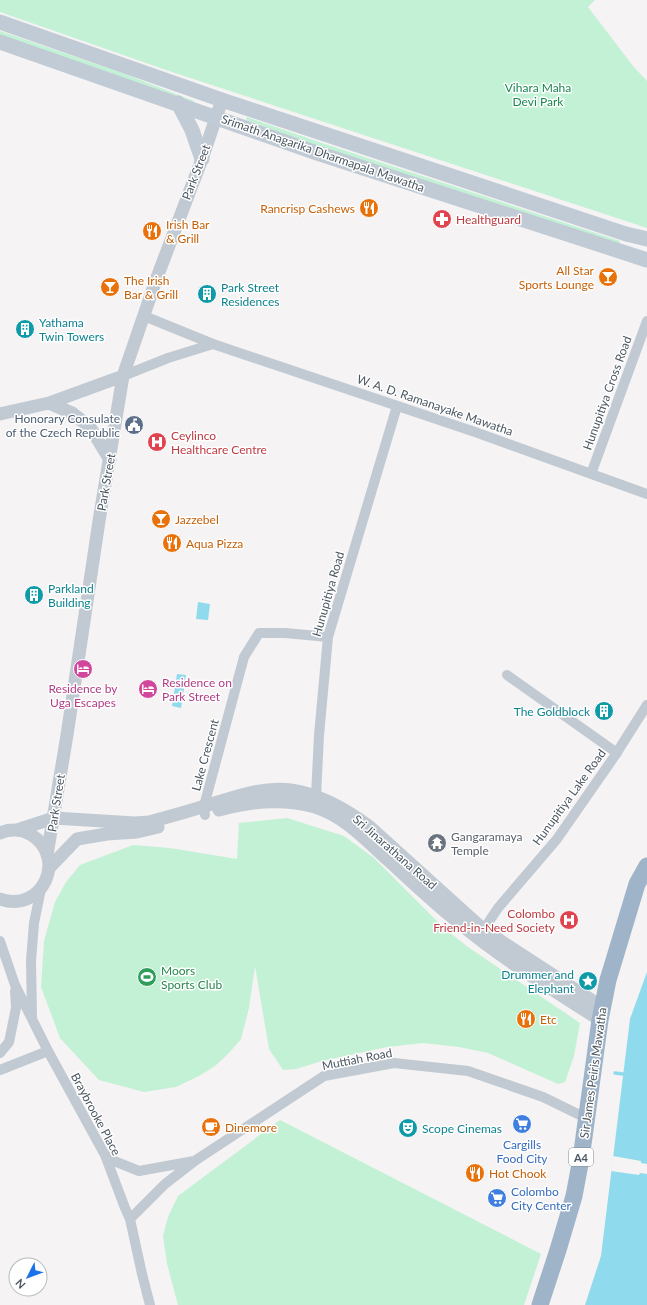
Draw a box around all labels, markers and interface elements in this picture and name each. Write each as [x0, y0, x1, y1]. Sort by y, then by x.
park label: Vihara Maha Devi Park [505, 80, 571, 109]
street label: Srimath Anagarika Dharmapala Mawatha [219, 111, 427, 195]
street label: Park Street [179, 142, 214, 202]
restaurant icon: Rancrisp Cashews [358, 197, 380, 219]
place label: Rancrisp Cashews [260, 201, 355, 216]
pharmacy icon: Healthguard [431, 208, 453, 230]
place label: Healthguard [456, 212, 521, 227]
place label: Irish Bar & Grill [166, 217, 210, 246]
restaurant icon: Irish Bar & Grill [141, 220, 163, 242]
place label: All Star Sports Lounge [519, 263, 595, 292]
bar icon: All Star Sports Lounge [597, 266, 619, 288]
place label: The Irish Bar & Grill [124, 273, 178, 302]
bar icon: The Irish Bar & Grill [99, 276, 121, 298]
place label: Park Street Residences [221, 280, 280, 309]
building icon: Park Street Residences [196, 283, 218, 305]
place label: Yathama Twin Towers [39, 315, 104, 344]
building icon: Yathama Twin Towers [14, 318, 36, 340]
street label: Hunupitiya Cross Road [579, 334, 635, 452]
street label: W. A. D. Ramanayake Mawatha [355, 371, 515, 439]
place label: Honorary Consulate of the Czech Republic [6, 411, 120, 440]
public building icon: Honorary Consulate of the Czech Republic [123, 414, 145, 436]
place label: Ceylinco Healthcare Centre [171, 428, 267, 457]
hospital icon: Ceylinco Healthcare Centre [146, 431, 168, 453]
street label: Park Street [94, 451, 119, 512]
bar icon: Jazzebel [150, 508, 172, 530]
place label: Jazzebel [175, 512, 219, 527]
restaurant icon: Aqua Pizza [161, 532, 183, 554]
place label: Aqua Pizza [186, 536, 243, 551]
street label: Hunupitiya Road [309, 550, 347, 638]
place label: Parkland Building [48, 581, 94, 610]
building icon: Parkland Building [23, 584, 45, 606]
hotel icon: Residence by Uga Escapes [72, 658, 94, 680]
place label: Residence on Park Street [162, 675, 232, 704]
hotel icon: Residence on Park Street [137, 678, 159, 700]
place label: Residence by Uga Escapes [48, 681, 118, 710]
building icon: The Goldblock [593, 700, 615, 722]
place label: The Goldblock [514, 704, 591, 719]
street label: Lake Crescent [188, 717, 222, 793]
street label: Hunupitiya Lake Road [529, 746, 609, 848]
street label: Park Street [44, 772, 68, 833]
street label: Sri Jinarathana Road [350, 811, 440, 893]
place label: Gangaramaya Temple [451, 829, 523, 858]
temple icon: Gangaramaya Temple [426, 832, 448, 854]
place label: Colombo Friend-in-Need Society [433, 906, 556, 935]
hospital icon: Colombo Friend-in-Need Society [558, 909, 580, 931]
place label: Moors Sports Club [161, 963, 222, 992]
sports icon: Moors Sports Club [136, 966, 158, 988]
place label: Drummer and Elephant [501, 967, 575, 996]
place icon: Drummer and Elephant [577, 970, 599, 992]
street label: Sir James Peiris Mawatha [576, 1006, 610, 1139]
restaurant icon: Etc [515, 1008, 537, 1030]
place label: Etc [540, 1012, 557, 1027]
street label: Muttiah Road [321, 1045, 393, 1073]
street label: Braybrooke Place [68, 1070, 124, 1158]
supermarket icon: Cargills Food City [511, 1113, 533, 1135]
cafe icon: Dinemore [200, 1116, 222, 1138]
theatre icon: Scope Cinemas [397, 1117, 419, 1139]
place label: Dinemore [225, 1120, 277, 1135]
place label: Scope Cinemas [422, 1121, 502, 1136]
place label: Cargills Food City [496, 1137, 548, 1166]
road number: A4 [569, 1148, 593, 1166]
restaurant icon: Hot Chook [464, 1162, 486, 1184]
place label: Hot Chook [489, 1166, 547, 1181]
place label: Colombo City Center [511, 1184, 572, 1213]
supermarket icon: Colombo City Center [486, 1187, 508, 1209]
north arrow [8, 1257, 48, 1297]
text: N [13, 1277, 28, 1292]

